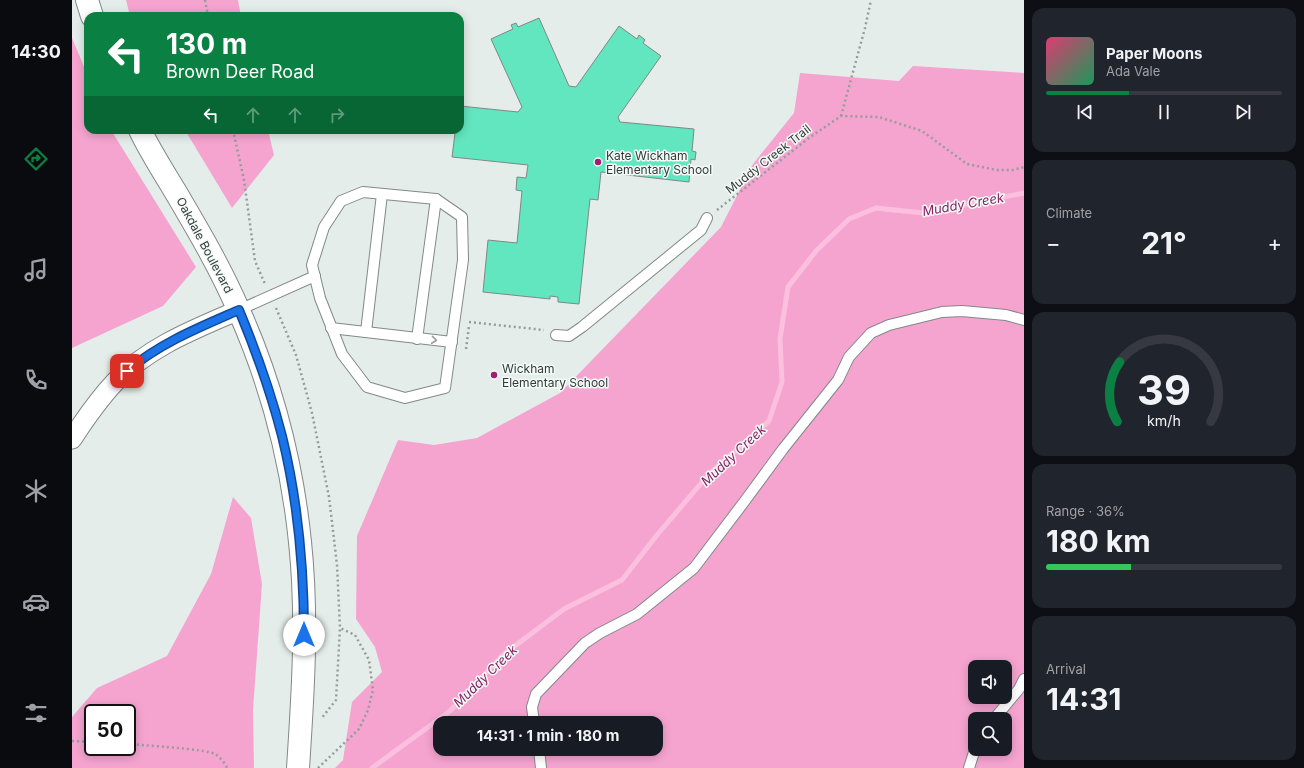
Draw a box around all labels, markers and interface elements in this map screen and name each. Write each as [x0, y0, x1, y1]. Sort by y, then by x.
text: 130 m [166, 27, 247, 61]
icon: left [100, 28, 152, 80]
text: 14:30 [11, 41, 61, 62]
text: Paper Moons [1106, 44, 1202, 63]
text: Brown Deer Road [166, 61, 314, 82]
text: Ada Vale [1106, 63, 1160, 79]
icon: previous [1074, 101, 1096, 123]
icon: pause [1153, 101, 1175, 123]
icon: next [1232, 101, 1254, 123]
icon: left [200, 104, 222, 126]
icon: ahead [242, 104, 264, 126]
icon: ahead [284, 104, 306, 126]
icon: right [326, 104, 348, 126]
street label: Muddy Creek Trail [722, 121, 814, 197]
icon: directions [22, 145, 50, 173]
place label: Kate Wickham Elementary School [606, 148, 712, 177]
marker: Kate Wickham Elementary School [593, 157, 603, 167]
water label: Muddy Creek [921, 189, 1006, 219]
street label: Oakdale Boulevard [173, 194, 237, 296]
text: Climate [1046, 205, 1092, 221]
text: 21° [1141, 225, 1187, 261]
text: − [1046, 230, 1061, 256]
text: + [1267, 230, 1282, 256]
icon: music [22, 256, 50, 284]
one-way arrow [431, 336, 437, 345]
pin [110, 354, 144, 388]
icon: arrive [116, 360, 138, 382]
place label: Wickham Elementary School [502, 361, 608, 390]
text: 39 [1137, 365, 1191, 415]
icon: phone [22, 366, 50, 394]
marker: Wickham Elementary School [489, 370, 499, 380]
text: km/h [1147, 412, 1181, 429]
water label: Muddy Creek [697, 420, 769, 489]
icon: climate [22, 477, 50, 505]
text: Range · 36% [1046, 503, 1125, 519]
text: 180 km [1046, 523, 1151, 559]
icon: car [22, 588, 50, 616]
position arrow [283, 614, 325, 656]
water label: Muddy Creek [450, 641, 521, 710]
map controls [968, 660, 1012, 756]
button: sound [968, 660, 1012, 704]
text: Arrival [1046, 661, 1086, 677]
text: 14:31 [1046, 681, 1122, 717]
icon: filters [22, 699, 50, 727]
speed limit sign: 50 [84, 704, 136, 756]
button: search [968, 712, 1012, 756]
text: 14:31 · 1 min · 180 m [477, 726, 619, 745]

